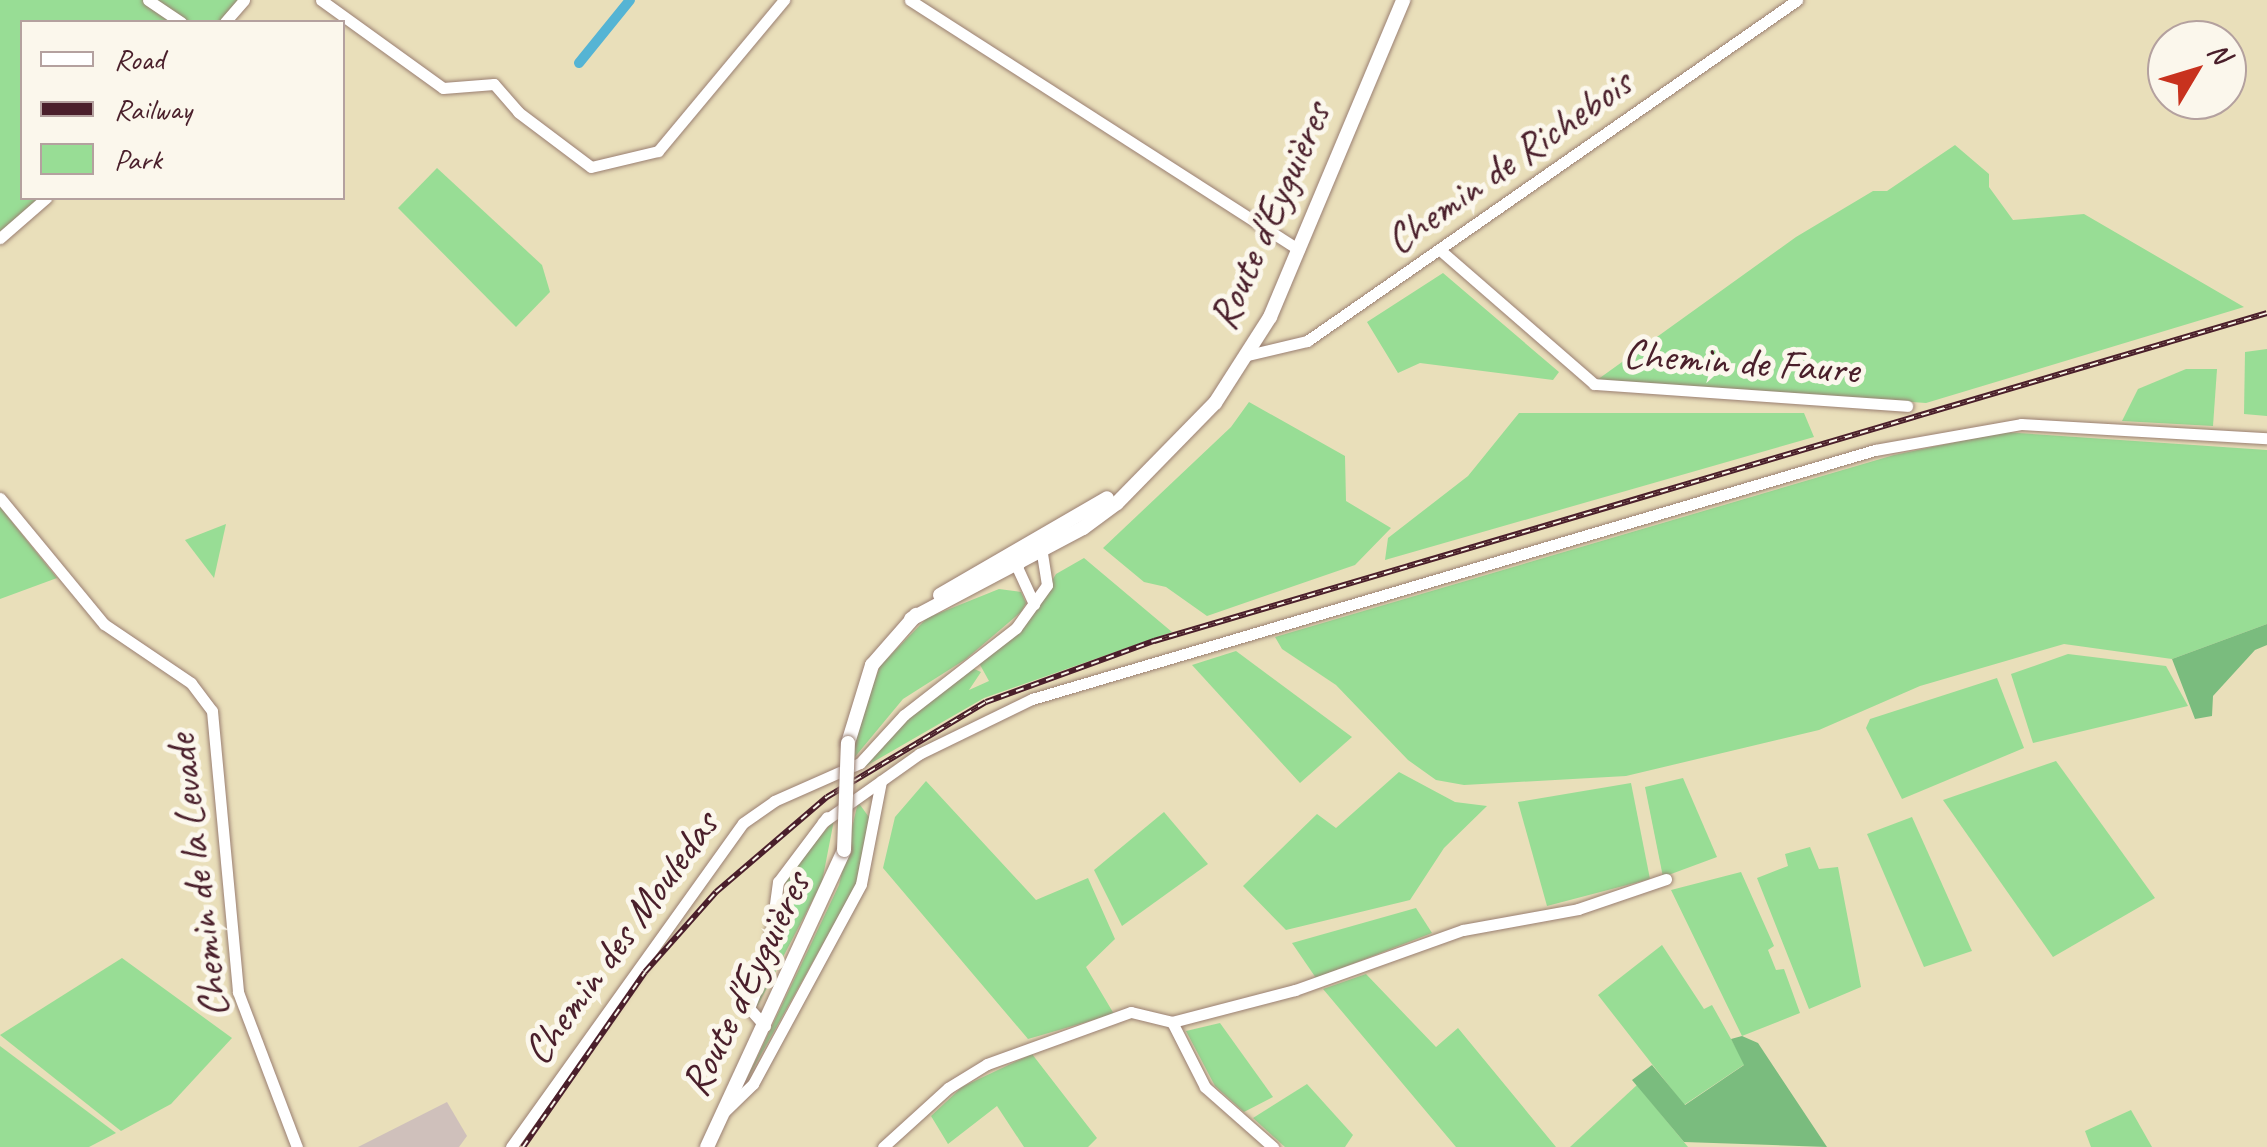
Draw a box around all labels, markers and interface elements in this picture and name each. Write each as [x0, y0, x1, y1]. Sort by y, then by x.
legend [20, 20, 345, 200]
north arrow [2147, 20, 2247, 120]
text: N [2200, 35, 2239, 70]
text: Road [114, 40, 164, 78]
street label: Chemin de Richebois [1376, 58, 1642, 266]
text: Railway [114, 90, 192, 128]
street label: Route d'Eyguières [1198, 95, 1342, 337]
text: Park [114, 140, 162, 178]
street label: Chemin de Faure [1621, 329, 1861, 395]
street label: Chemin de la Levade [156, 732, 240, 1020]
street label: Chemin des Mouledas [512, 802, 730, 1074]
street label: Route d'Eyguières [670, 864, 822, 1104]

